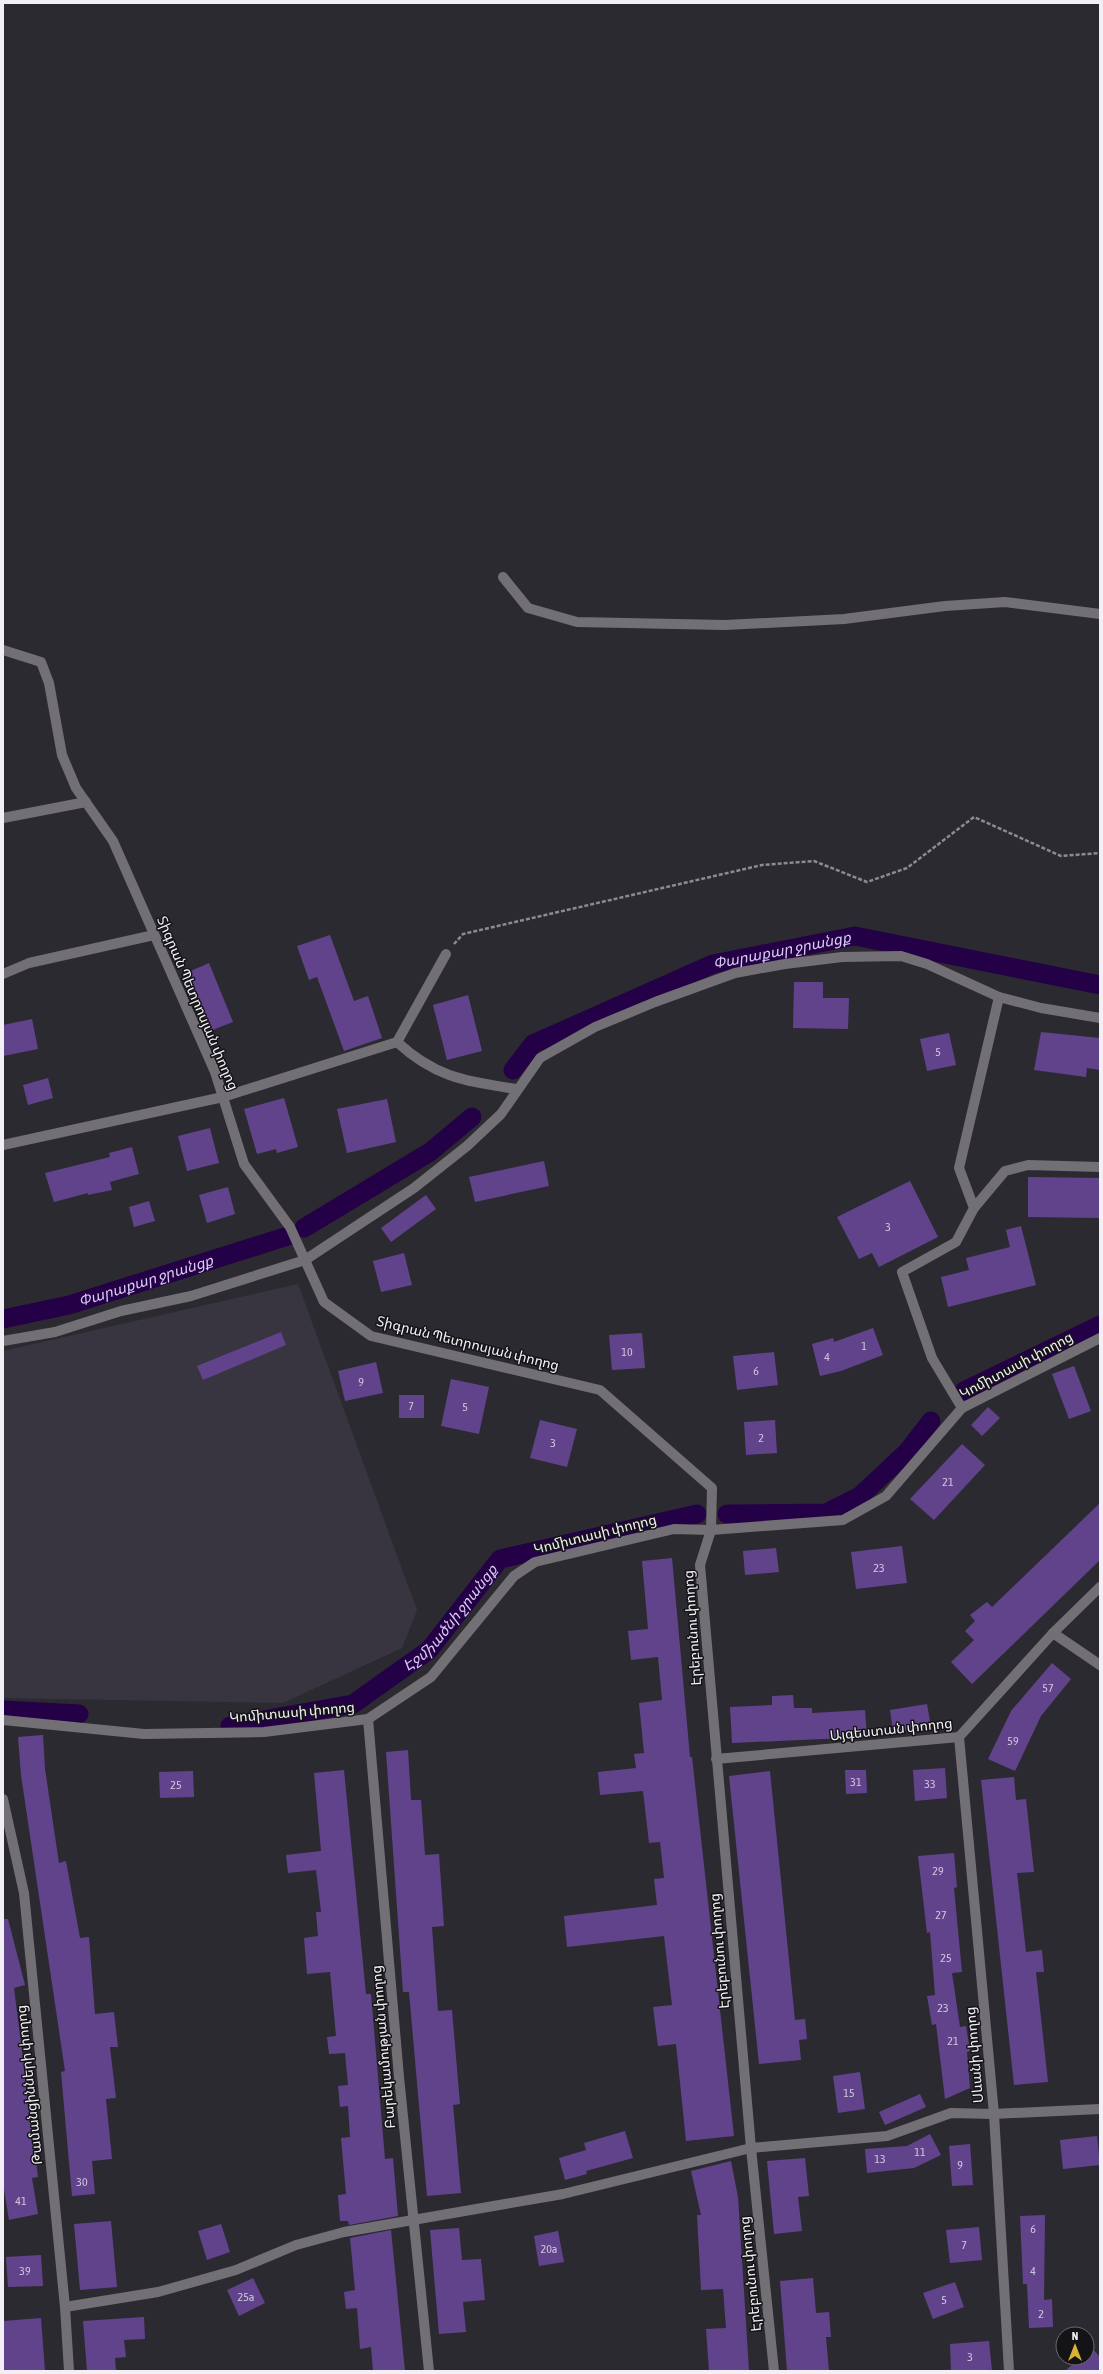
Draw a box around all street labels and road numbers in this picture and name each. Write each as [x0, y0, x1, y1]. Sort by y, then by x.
street label: Տիգրան Պետրոսյան փողոց [154, 914, 242, 1092]
street label: Տիգրան Պետրոսյան փողոց [375, 1313, 561, 1373]
street label: Կոմիտասի փողոց [957, 1328, 1075, 1402]
street label: Կոմիտասի փողոց [532, 1511, 658, 1557]
street label: Էրեբունու փողոց [680, 1570, 704, 1686]
street label: Կոմիտասի փողոց [229, 1699, 355, 1725]
street label: Այգեստան փողոց [829, 1715, 953, 1743]
street label: Էրեբունու փողոց [706, 1893, 732, 2009]
street label: Բարեկամության փողոց [368, 1965, 398, 2129]
street label: Թամանցինների փողոց [13, 2004, 45, 2166]
street label: Սևանի փողոց [962, 2006, 986, 2104]
street label: Էրեբունու փողոց [736, 2216, 764, 2332]

